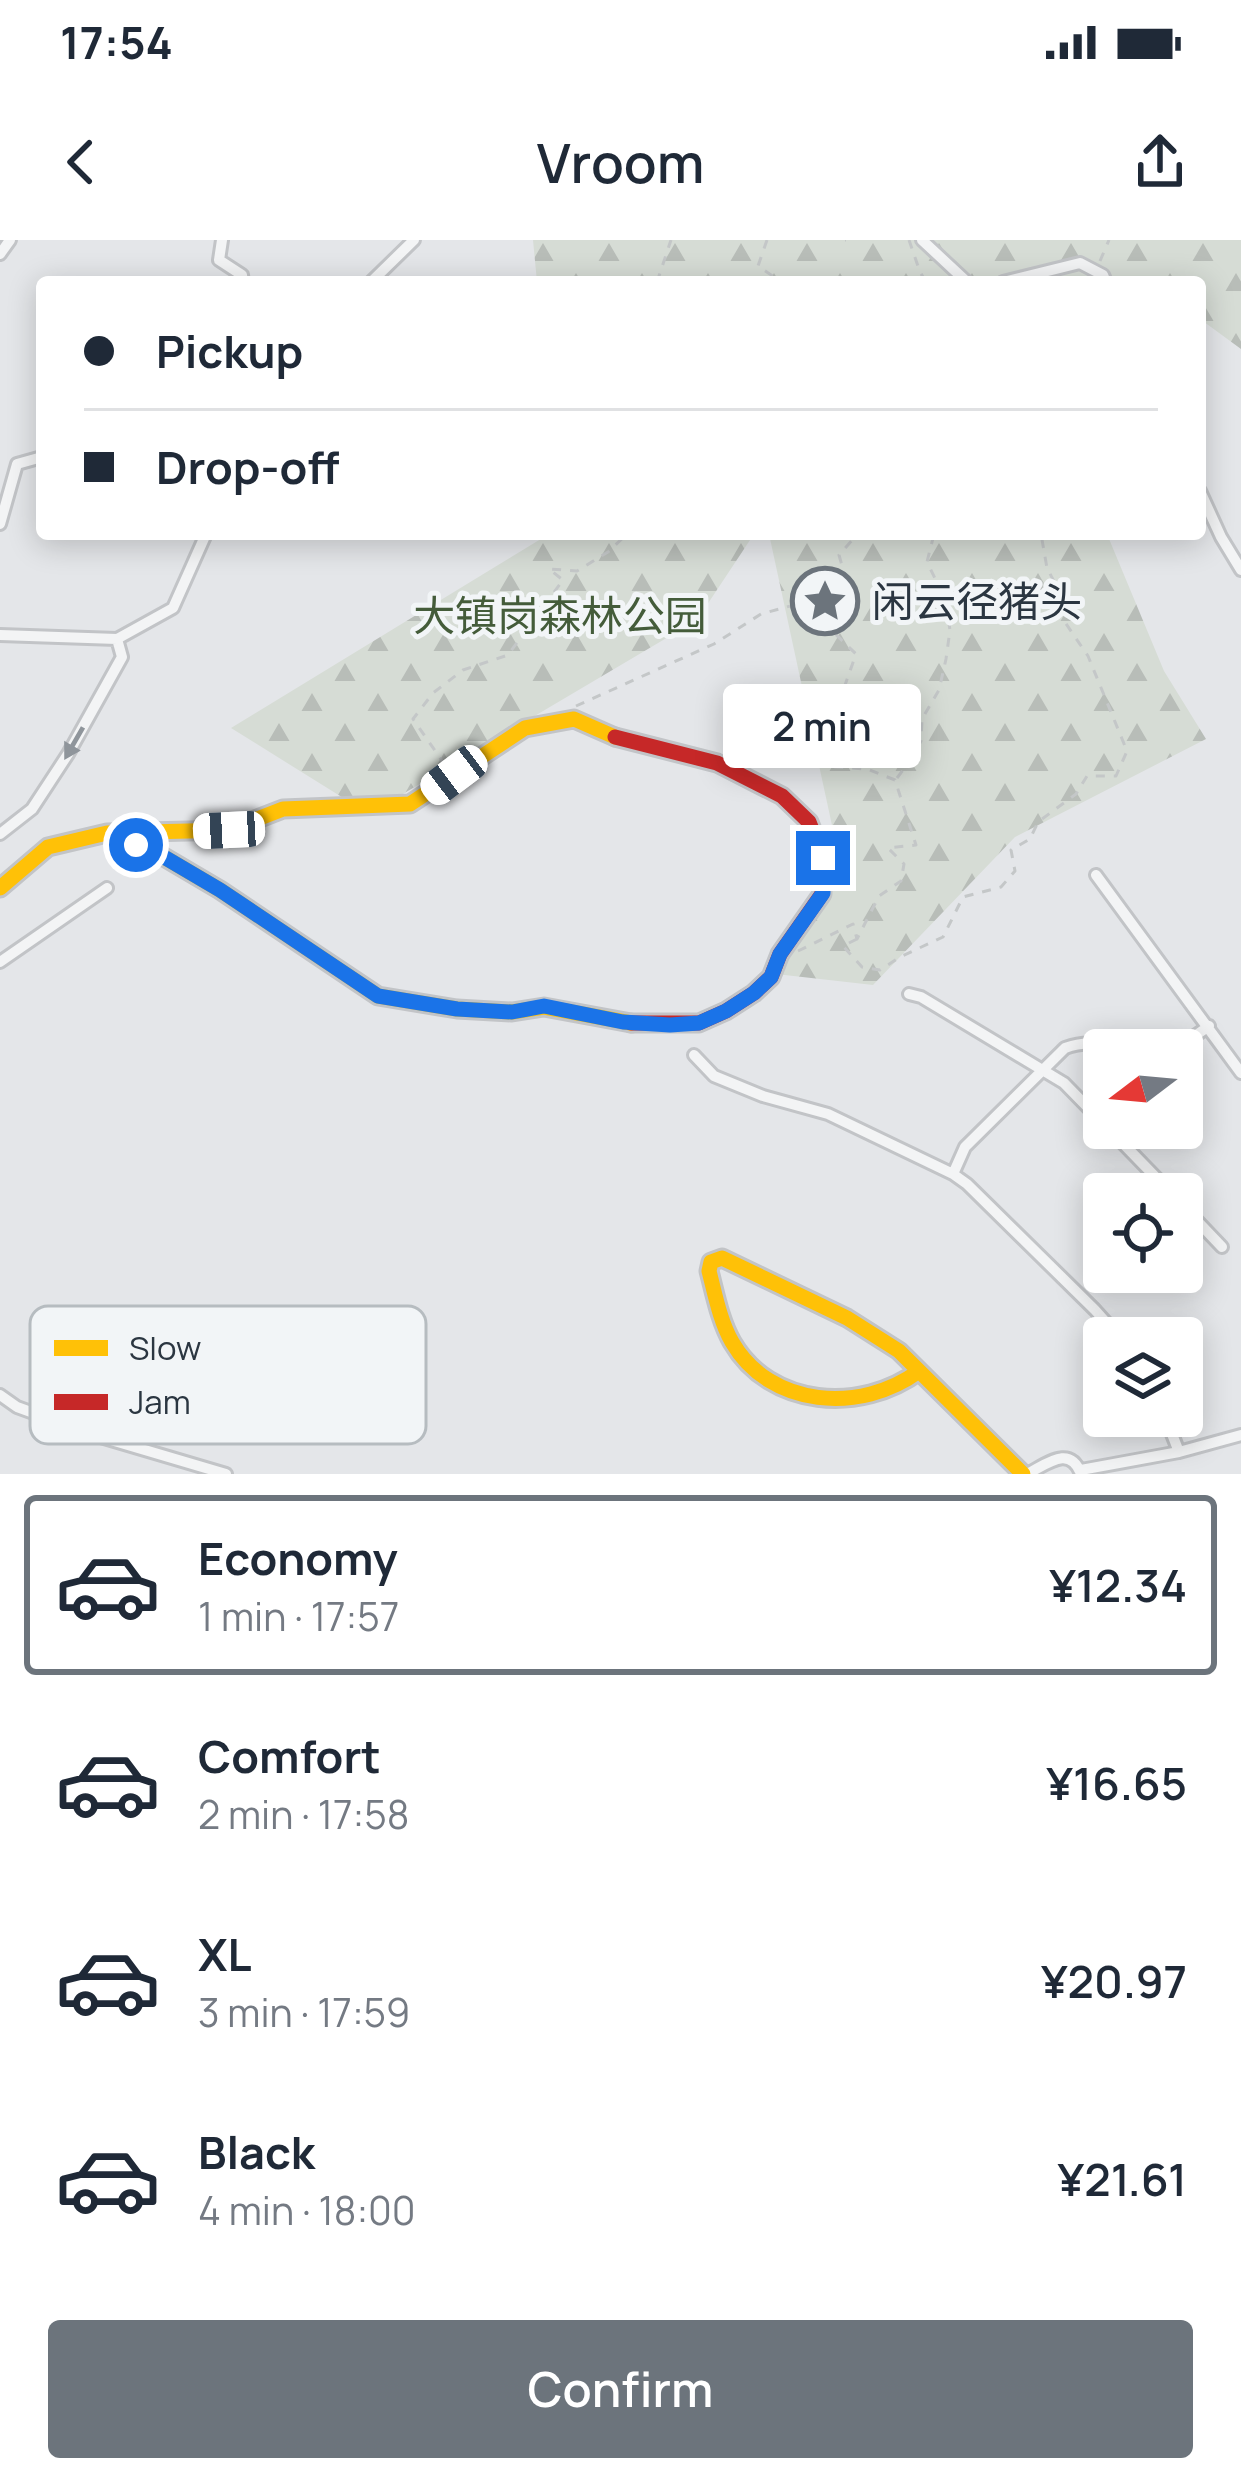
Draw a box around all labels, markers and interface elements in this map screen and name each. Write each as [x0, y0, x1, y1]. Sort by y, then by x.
text: 17:54 [60, 11, 173, 73]
text: Vroom [537, 125, 704, 199]
icon: back [48, 129, 114, 195]
icon: share [1127, 129, 1193, 195]
text: Pickup [156, 320, 303, 382]
text: Drop-off [156, 436, 339, 498]
place icon: 闲云径猪头 [790, 566, 860, 636]
place label: 闲云径猪头 [872, 572, 1082, 630]
park label: 大镇岗森林公园 [413, 586, 707, 644]
callout: 2 min [724, 684, 922, 768]
text: 2 min [772, 699, 872, 753]
one-way arrow [64, 726, 85, 760]
car [414, 739, 494, 811]
car [192, 810, 266, 850]
route start [109, 818, 163, 872]
route end [796, 831, 850, 885]
north arrow [1083, 1029, 1203, 1149]
map controls [1083, 1029, 1203, 1437]
button: locate [1083, 1173, 1203, 1293]
legend [30, 1306, 426, 1444]
button: layers [1083, 1317, 1203, 1437]
text: Slow [129, 1325, 201, 1370]
text: Jam [129, 1379, 191, 1424]
text: Economy [198, 1527, 398, 1589]
icon: car [54, 1531, 162, 1639]
text: ¥12.34 [1049, 1554, 1187, 1616]
text: 1 min · 17:57 [198, 1589, 399, 1643]
text: Comfort [198, 1725, 381, 1787]
icon: car [54, 1729, 162, 1837]
text: ¥16.65 [1046, 1752, 1187, 1814]
text: 2 min · 17:58 [198, 1787, 409, 1841]
text: XL [198, 1923, 252, 1985]
icon: car [54, 1927, 162, 2035]
text: ¥20.97 [1041, 1950, 1187, 2012]
text: 3 min · 17:59 [198, 1985, 410, 2039]
text: Black [198, 2121, 315, 2183]
icon: car [54, 2125, 162, 2233]
text: ¥21.61 [1058, 2148, 1187, 2210]
text: 4 min · 18:00 [198, 2183, 416, 2237]
button: Confirm [48, 2320, 1193, 2458]

